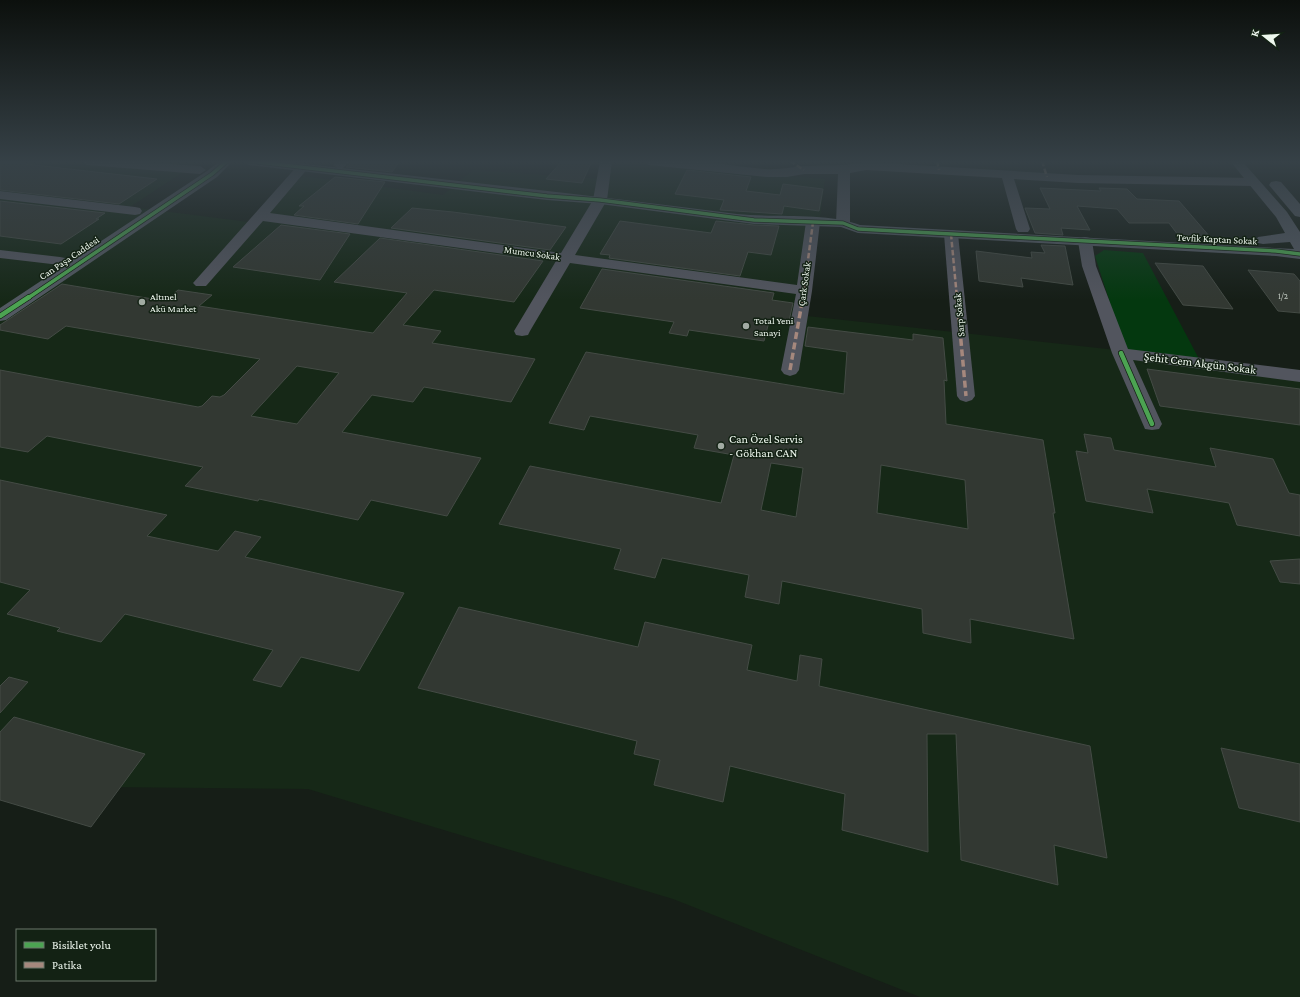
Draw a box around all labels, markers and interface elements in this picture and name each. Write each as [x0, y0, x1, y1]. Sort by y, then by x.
north arrow [1244, 16, 1284, 56]
text: K [1248, 27, 1261, 38]
street label: Tevfik Kaptan Sokak [1177, 231, 1258, 247]
street label: Can Paşa Caddesi [37, 234, 101, 282]
street label: Mumcu Sokak [503, 244, 561, 262]
street label: Çark Sokak [795, 261, 813, 307]
place label: Altınel Akü Market [150, 291, 197, 314]
house number: 1/2 [1278, 291, 1288, 301]
street label: Sarp Sokak [952, 293, 966, 337]
marker: Altınel Akü Market [137, 297, 147, 307]
place label: Total Yeni Sanayi [754, 315, 794, 338]
marker: Total Yeni Sanayi [741, 321, 751, 331]
street label: Şehit Cem Akgün Sokak [1143, 349, 1257, 377]
place label: Can Özel Servis - Gökhan CAN [729, 432, 803, 460]
marker: Can Özel Servis - Gökhan CAN [716, 441, 726, 451]
legend [16, 929, 156, 981]
text: Bisiklet yolu [52, 938, 111, 952]
text: Patika [52, 958, 82, 972]

